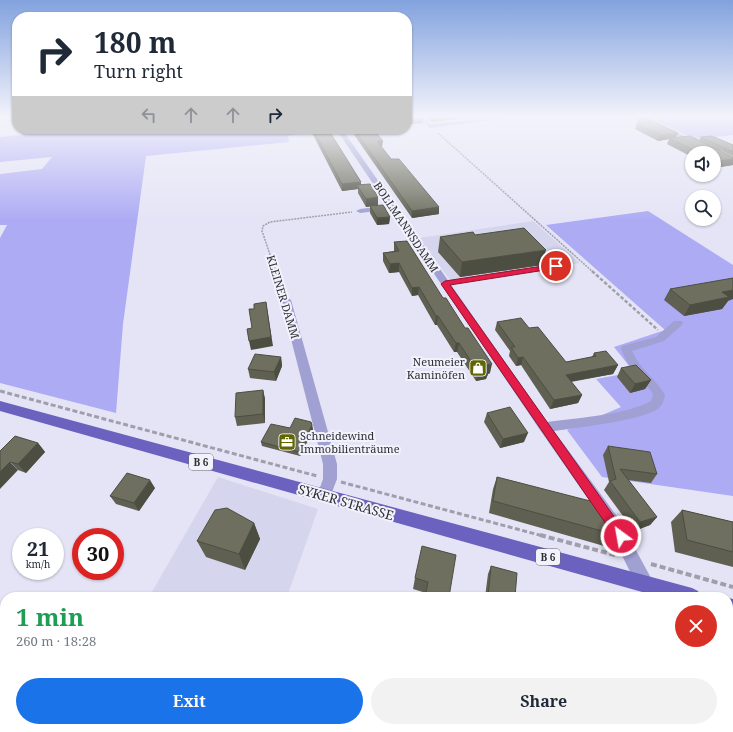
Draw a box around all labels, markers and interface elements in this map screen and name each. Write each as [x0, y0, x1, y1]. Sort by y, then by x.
text: 180 m [94, 23, 176, 61]
icon: right [28, 28, 80, 80]
text: Turn right [94, 59, 183, 83]
icon: left [138, 104, 160, 126]
icon: ahead [180, 104, 202, 126]
icon: ahead [222, 104, 244, 126]
icon: right [264, 104, 286, 126]
map controls [685, 146, 721, 226]
button: sound [685, 146, 721, 182]
street label: BOLLMANNSDAMM [371, 179, 442, 275]
button: search [685, 190, 721, 226]
pin [539, 249, 573, 283]
street label: KLEINER DAMM [264, 253, 303, 341]
icon: arrive [545, 255, 567, 277]
place label: Neumeier Kaminöfen [407, 354, 466, 382]
shop icon: Neumeier Kaminöfen [468, 358, 488, 378]
place label: Schneidewind Immobilienträume [300, 428, 400, 456]
office icon: Schneidewind Immobilienträume [277, 432, 297, 452]
road number: B 6 [189, 454, 213, 470]
street label: SYKER STRASSE [296, 480, 396, 524]
position arrow [600, 515, 642, 557]
speed limit sign: 30 [72, 528, 124, 580]
text: 21 [27, 535, 49, 562]
road number: B 6 [536, 549, 560, 565]
text: km/h [26, 557, 50, 571]
text: 1 min [16, 600, 84, 633]
button: close [675, 605, 717, 647]
text: 260 m · 18:28 [16, 632, 96, 650]
button: Exit [16, 678, 363, 724]
button: Share [371, 678, 717, 724]

